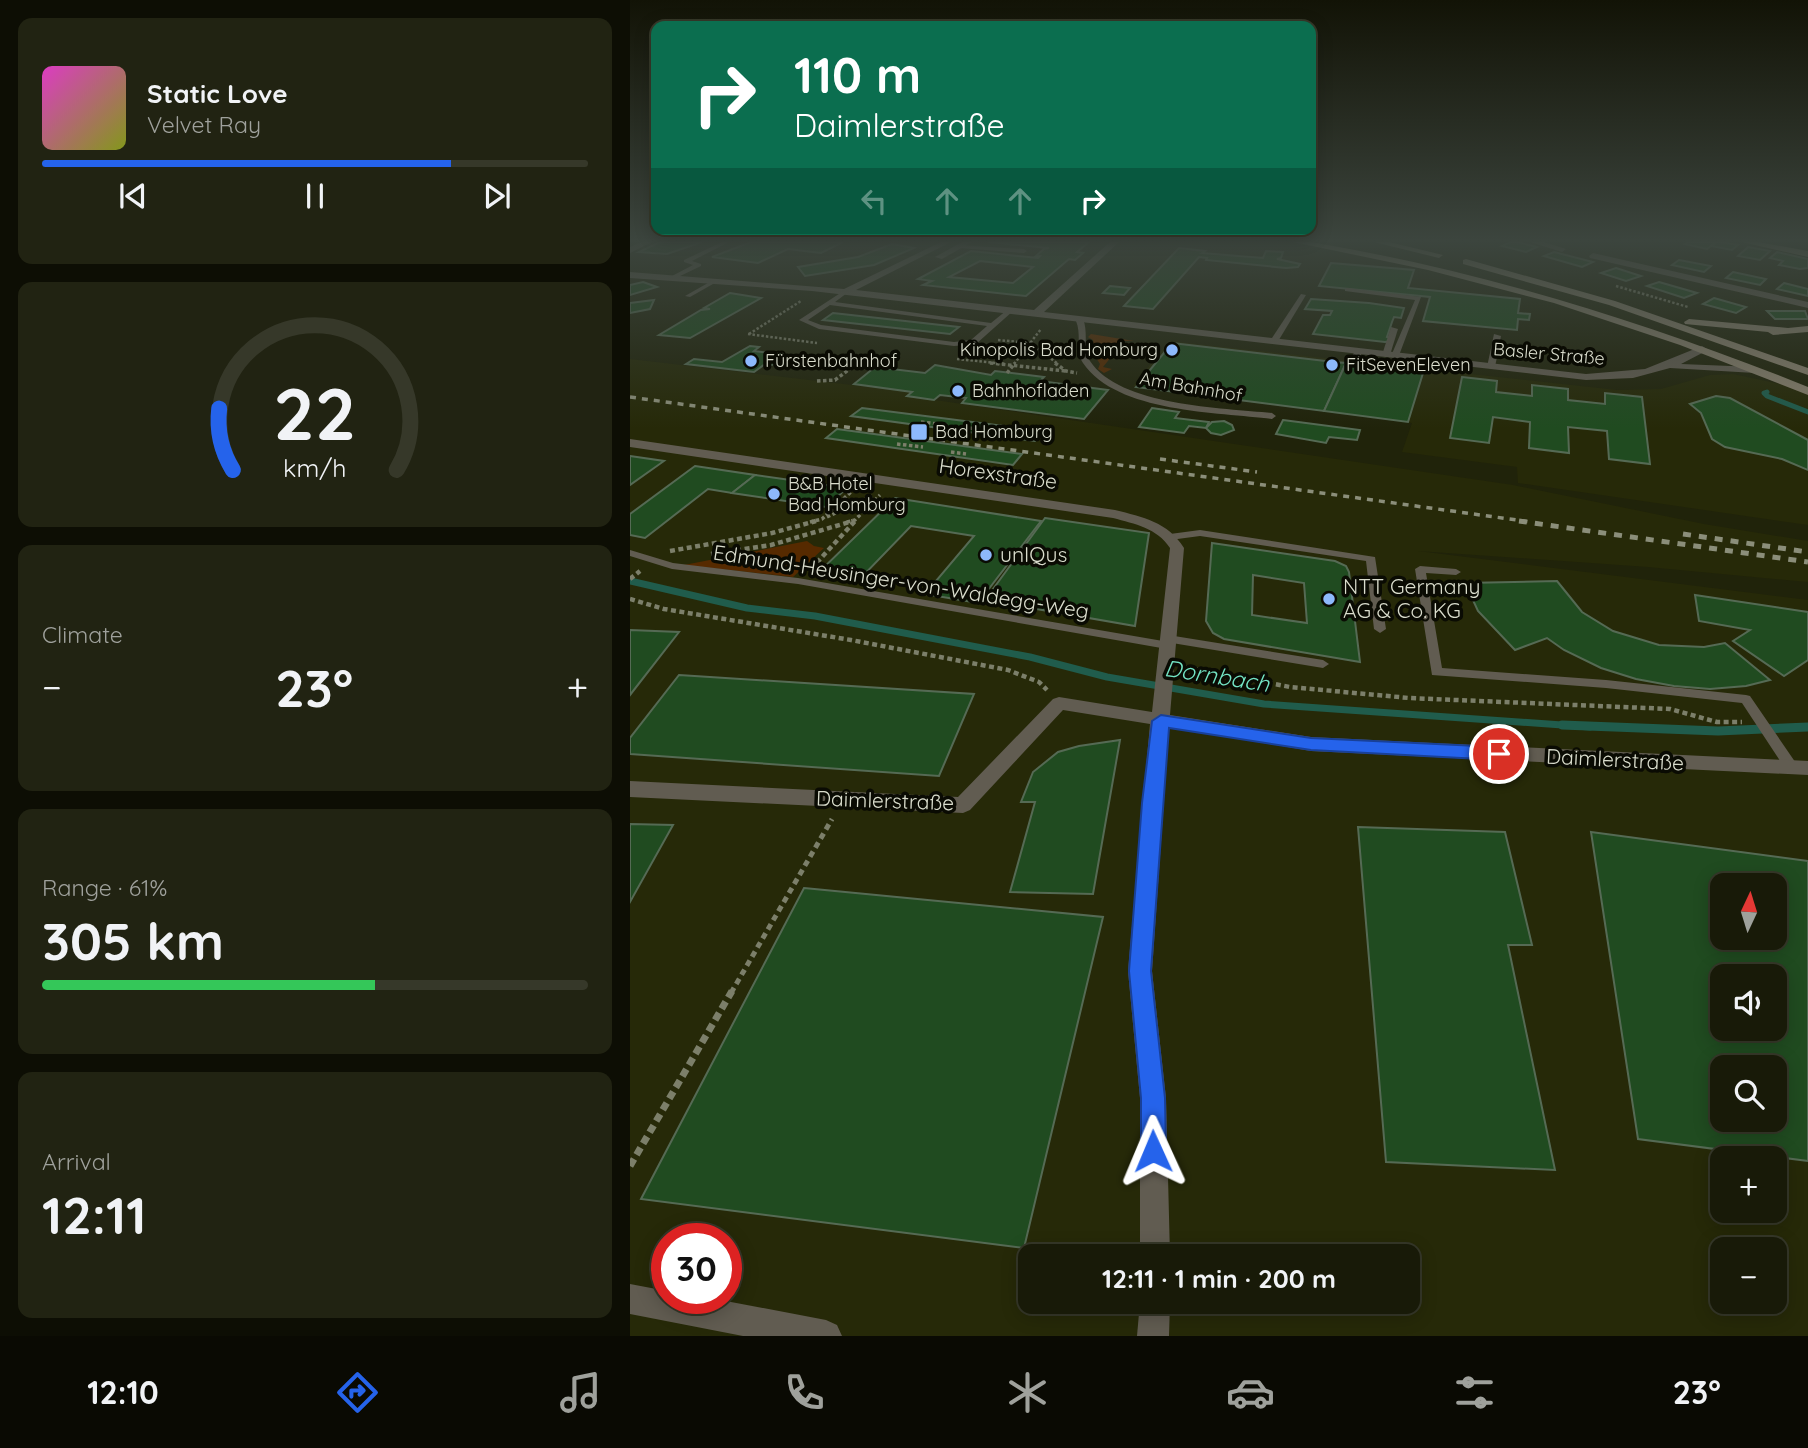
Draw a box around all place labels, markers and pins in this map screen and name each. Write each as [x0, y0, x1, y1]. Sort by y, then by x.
place label: Kinopolis Bad Homburg [960, 338, 1158, 361]
marker: Kinopolis Bad Homburg [1164, 342, 1180, 358]
place label: Fürstenbahnhof [765, 349, 898, 372]
marker: Fürstenbahnhof [743, 353, 759, 369]
place label: FitSevenEleven [1346, 353, 1471, 376]
marker: FitSevenEleven [1324, 357, 1340, 373]
place label: Bahnhofladen [972, 379, 1089, 402]
marker: Bahnhofladen [950, 383, 966, 399]
place label: Bad Homburg [935, 420, 1053, 443]
marker: Bad Homburg [909, 422, 929, 442]
place label: B&B Hotel Bad Homburg [788, 472, 906, 516]
marker: B&B Hotel Bad Homburg [766, 486, 782, 502]
place label: unIQus [1000, 541, 1067, 567]
marker: unIQus [978, 547, 994, 563]
place label: NTT Germany AG & Co. KG [1343, 573, 1480, 623]
marker: NTT Germany AG & Co. KG [1321, 591, 1337, 607]
pin [1469, 724, 1529, 784]

